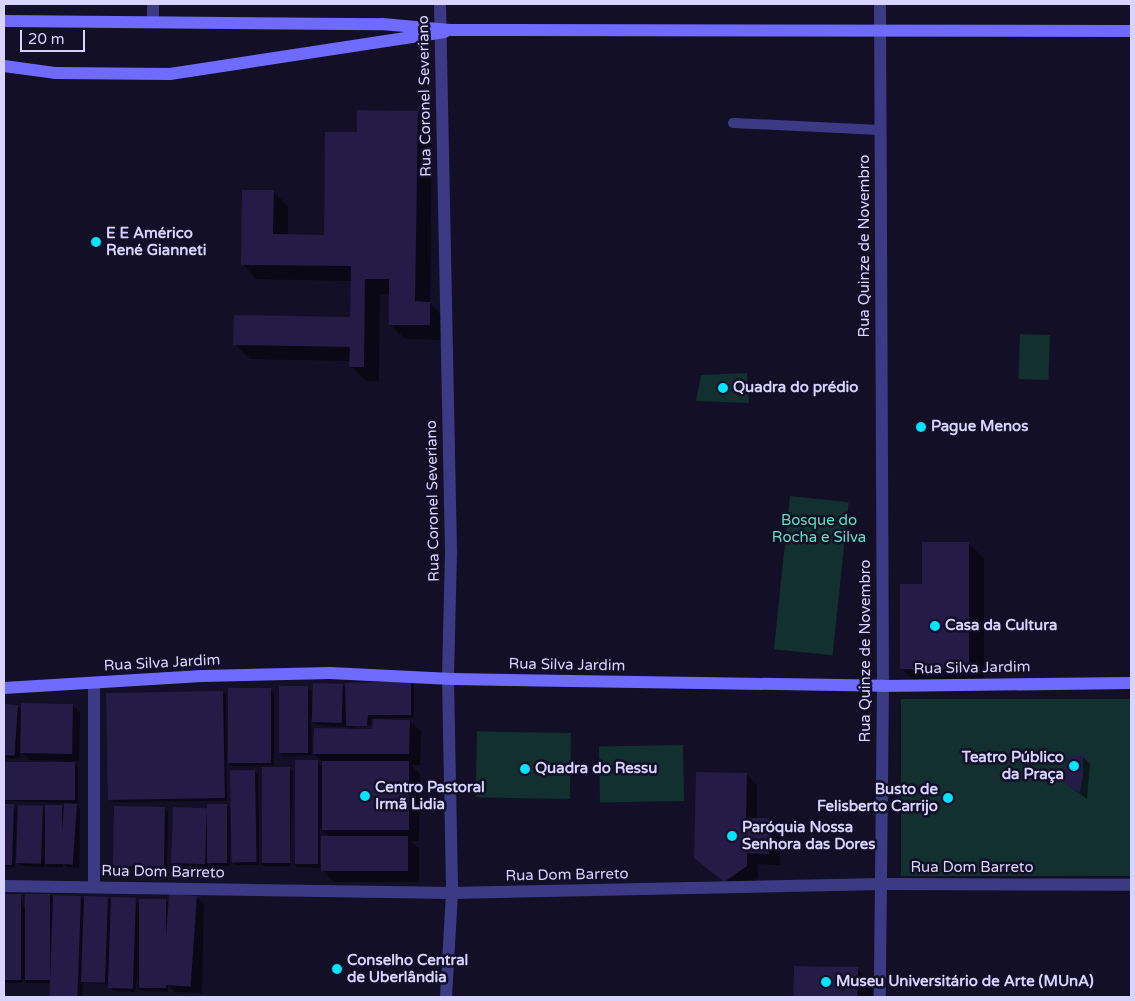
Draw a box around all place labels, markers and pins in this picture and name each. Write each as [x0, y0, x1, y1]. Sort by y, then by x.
place label: E E Américo René Gianneti [106, 224, 206, 259]
marker: E E Américo René Gianneti [90, 236, 102, 248]
place label: Quadra do prédio [733, 379, 858, 397]
marker: Quadra do prédio [717, 382, 729, 394]
place label: Pague Menos [931, 418, 1028, 436]
marker: Pague Menos [915, 421, 927, 433]
place label: Casa da Cultura [945, 617, 1057, 635]
marker: Casa da Cultura [929, 620, 941, 632]
place label: Teatro Público da Praça [962, 748, 1064, 783]
place label: Quadra do Ressu [535, 760, 657, 778]
marker: Teatro Público da Praça [1068, 760, 1080, 772]
marker: Quadra do Ressu [519, 763, 531, 775]
place label: Centro Pastoral Irmã Lidia [375, 778, 485, 813]
place label: Busto de Felisberto Carrijo [817, 780, 938, 815]
marker: Centro Pastoral Irmã Lidia [359, 790, 371, 802]
marker: Busto de Felisberto Carrijo [942, 792, 954, 804]
place label: Paróquia Nossa Senhora das Dores [742, 818, 875, 853]
marker: Paróquia Nossa Senhora das Dores [726, 830, 738, 842]
place label: Conselho Central de Uberlândia [347, 951, 468, 986]
marker: Conselho Central de Uberlândia [331, 963, 343, 975]
place label: Museu Universitário de Arte (MUnA) [836, 973, 1094, 991]
marker: Museu Universitário de Arte (MUnA) [820, 976, 832, 988]

